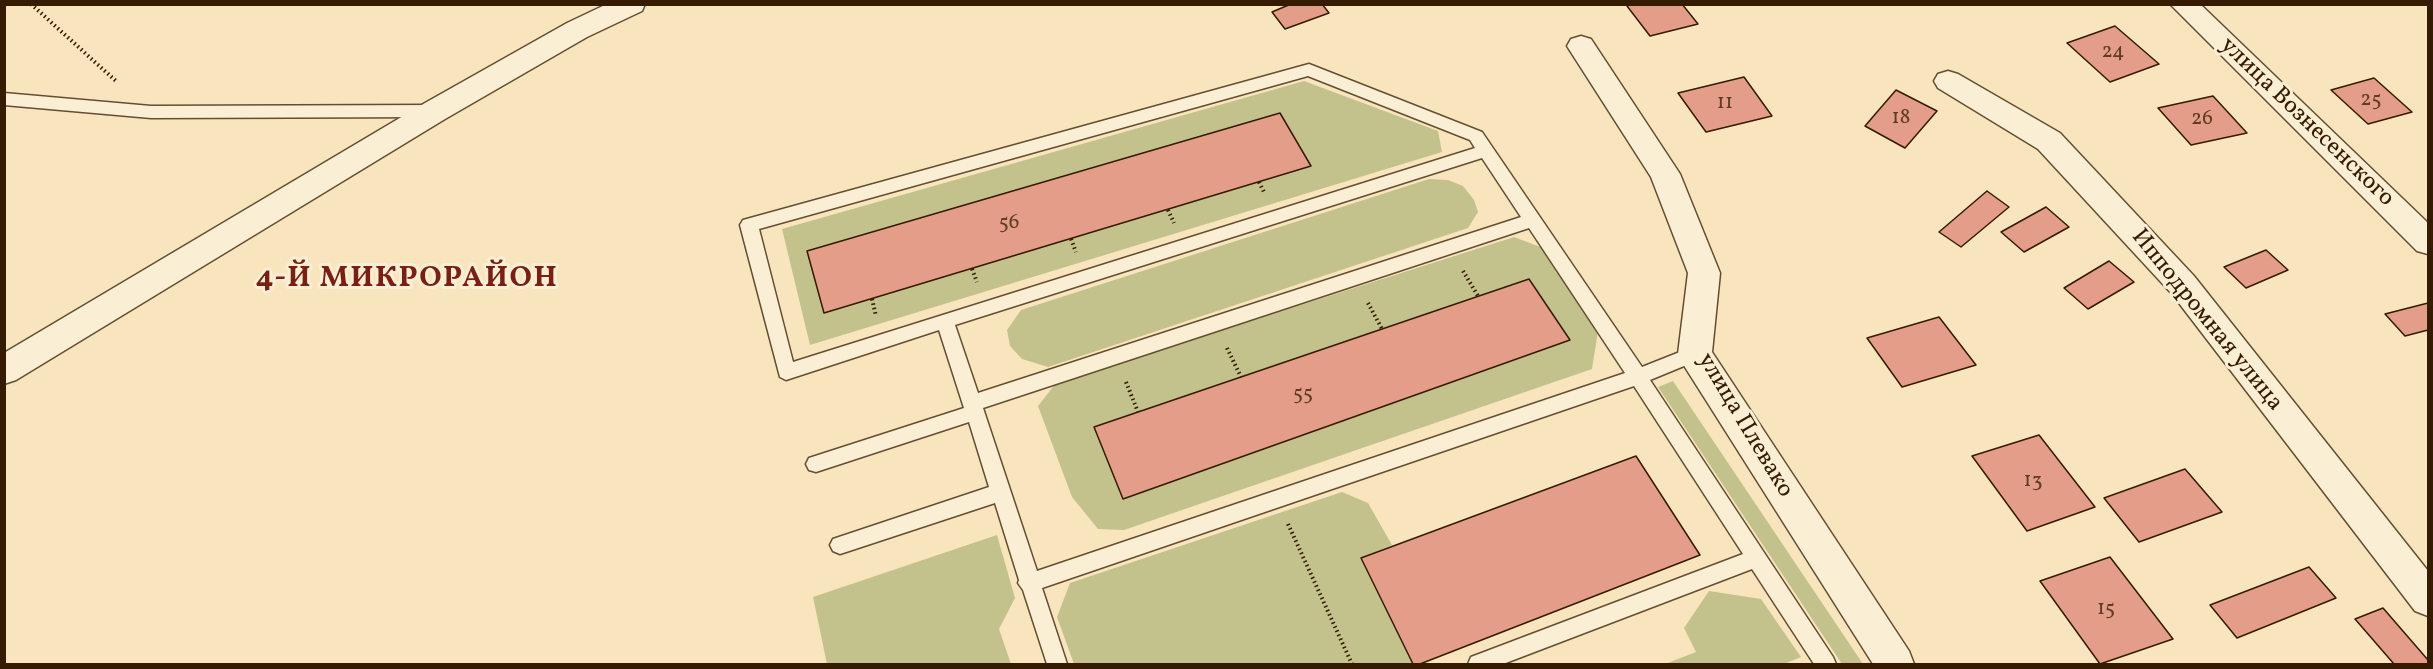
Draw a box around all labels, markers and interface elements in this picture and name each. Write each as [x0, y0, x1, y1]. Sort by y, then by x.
street label: улица Вознесенского [2213, 32, 2399, 214]
house number: 24 [2101, 40, 2125, 66]
house number: 25 [2360, 88, 2382, 114]
house number: 11 [1717, 91, 1733, 117]
house number: 18 [1892, 106, 1910, 132]
house number: 26 [2191, 107, 2213, 133]
house number: 56 [999, 211, 1019, 237]
street label: Ипподромная улица [2124, 224, 2288, 418]
district label: 4-Й МИКРОРАЙОН [256, 262, 558, 298]
street label: улица Плевако [1690, 349, 1798, 503]
house number: 55 [1293, 382, 1313, 408]
house number: 13 [2024, 469, 2042, 495]
house number: 15 [2097, 597, 2115, 623]

